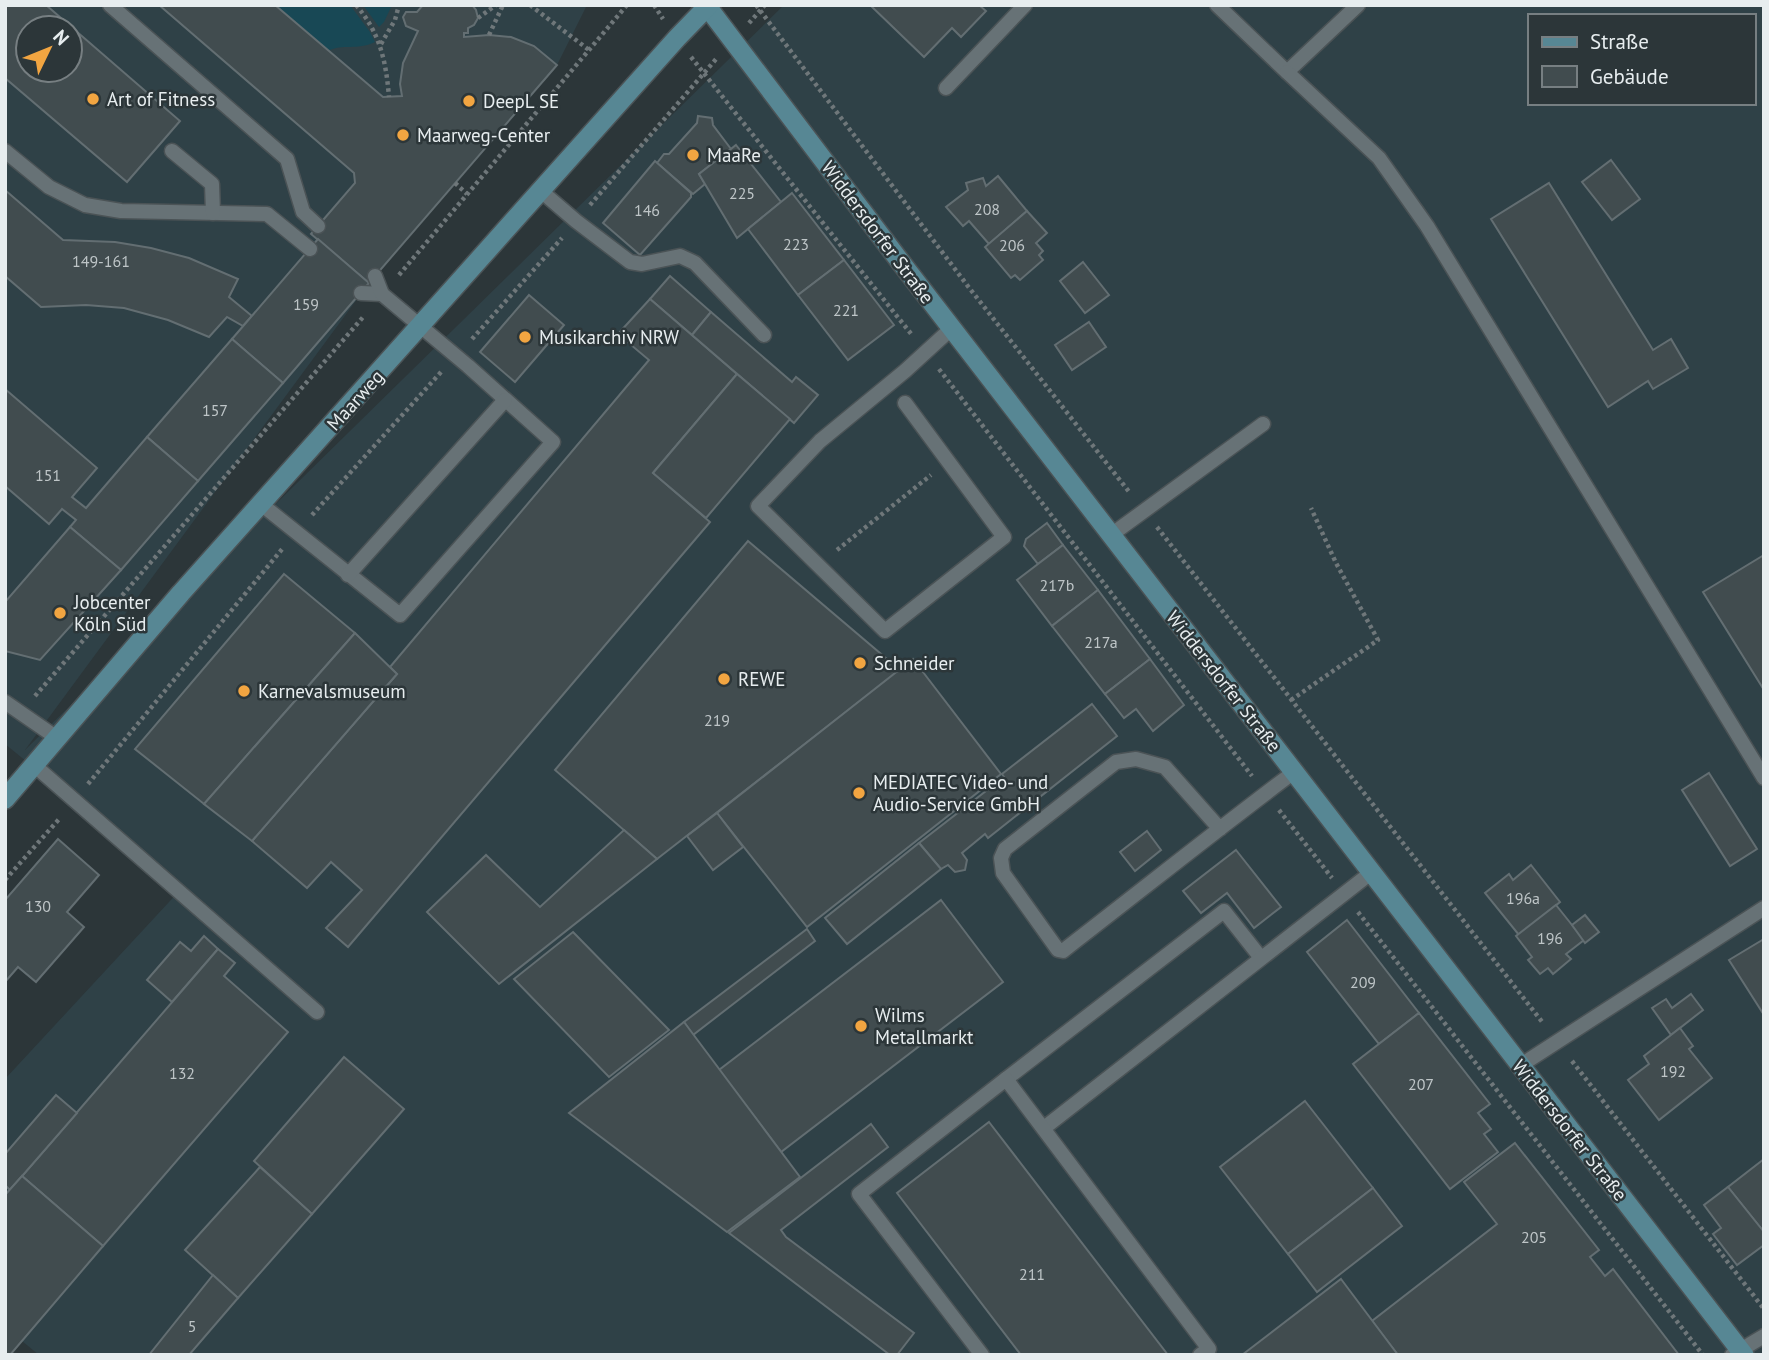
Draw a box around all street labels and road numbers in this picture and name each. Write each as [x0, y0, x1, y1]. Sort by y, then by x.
street label: Widdersdorfer Straße [816, 156, 940, 308]
street label: Maarweg [321, 365, 389, 435]
street label: Widdersdorfer Straße [1161, 606, 1287, 756]
street label: Widdersdorfer Straße [1507, 1055, 1633, 1205]

